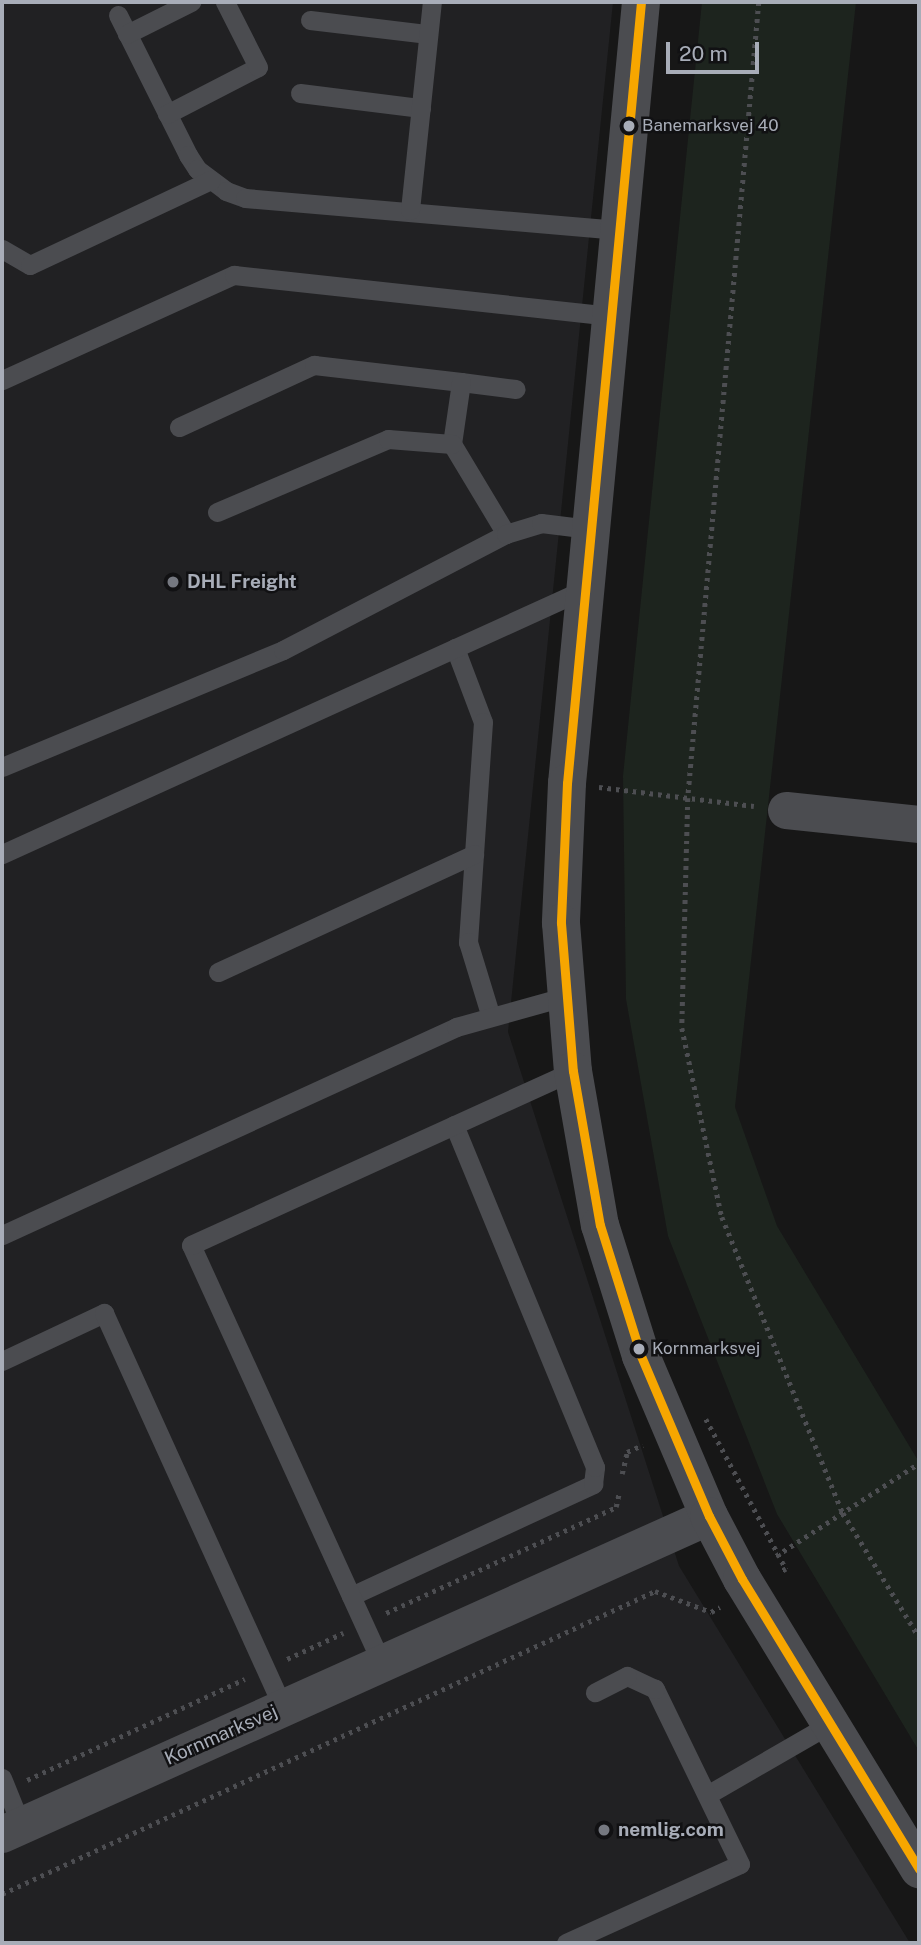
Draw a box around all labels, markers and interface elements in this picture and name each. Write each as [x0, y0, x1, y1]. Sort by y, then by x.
scale bar [669, 28, 762, 72]
text: 20 m [679, 41, 728, 66]
place label: Banemarksvej 40 [642, 116, 779, 136]
marker: Banemarksvej 40 [622, 119, 636, 133]
place label: DHL Freight [187, 571, 297, 593]
marker: DHL Freight [165, 574, 181, 590]
place label: Kornmarksvej [652, 1339, 760, 1359]
marker: Kornmarksvej [632, 1342, 646, 1356]
street label: Kornmarksvej [161, 1700, 281, 1770]
place label: nemlig.com [618, 1819, 724, 1841]
marker: nemlig.com [596, 1822, 612, 1838]

